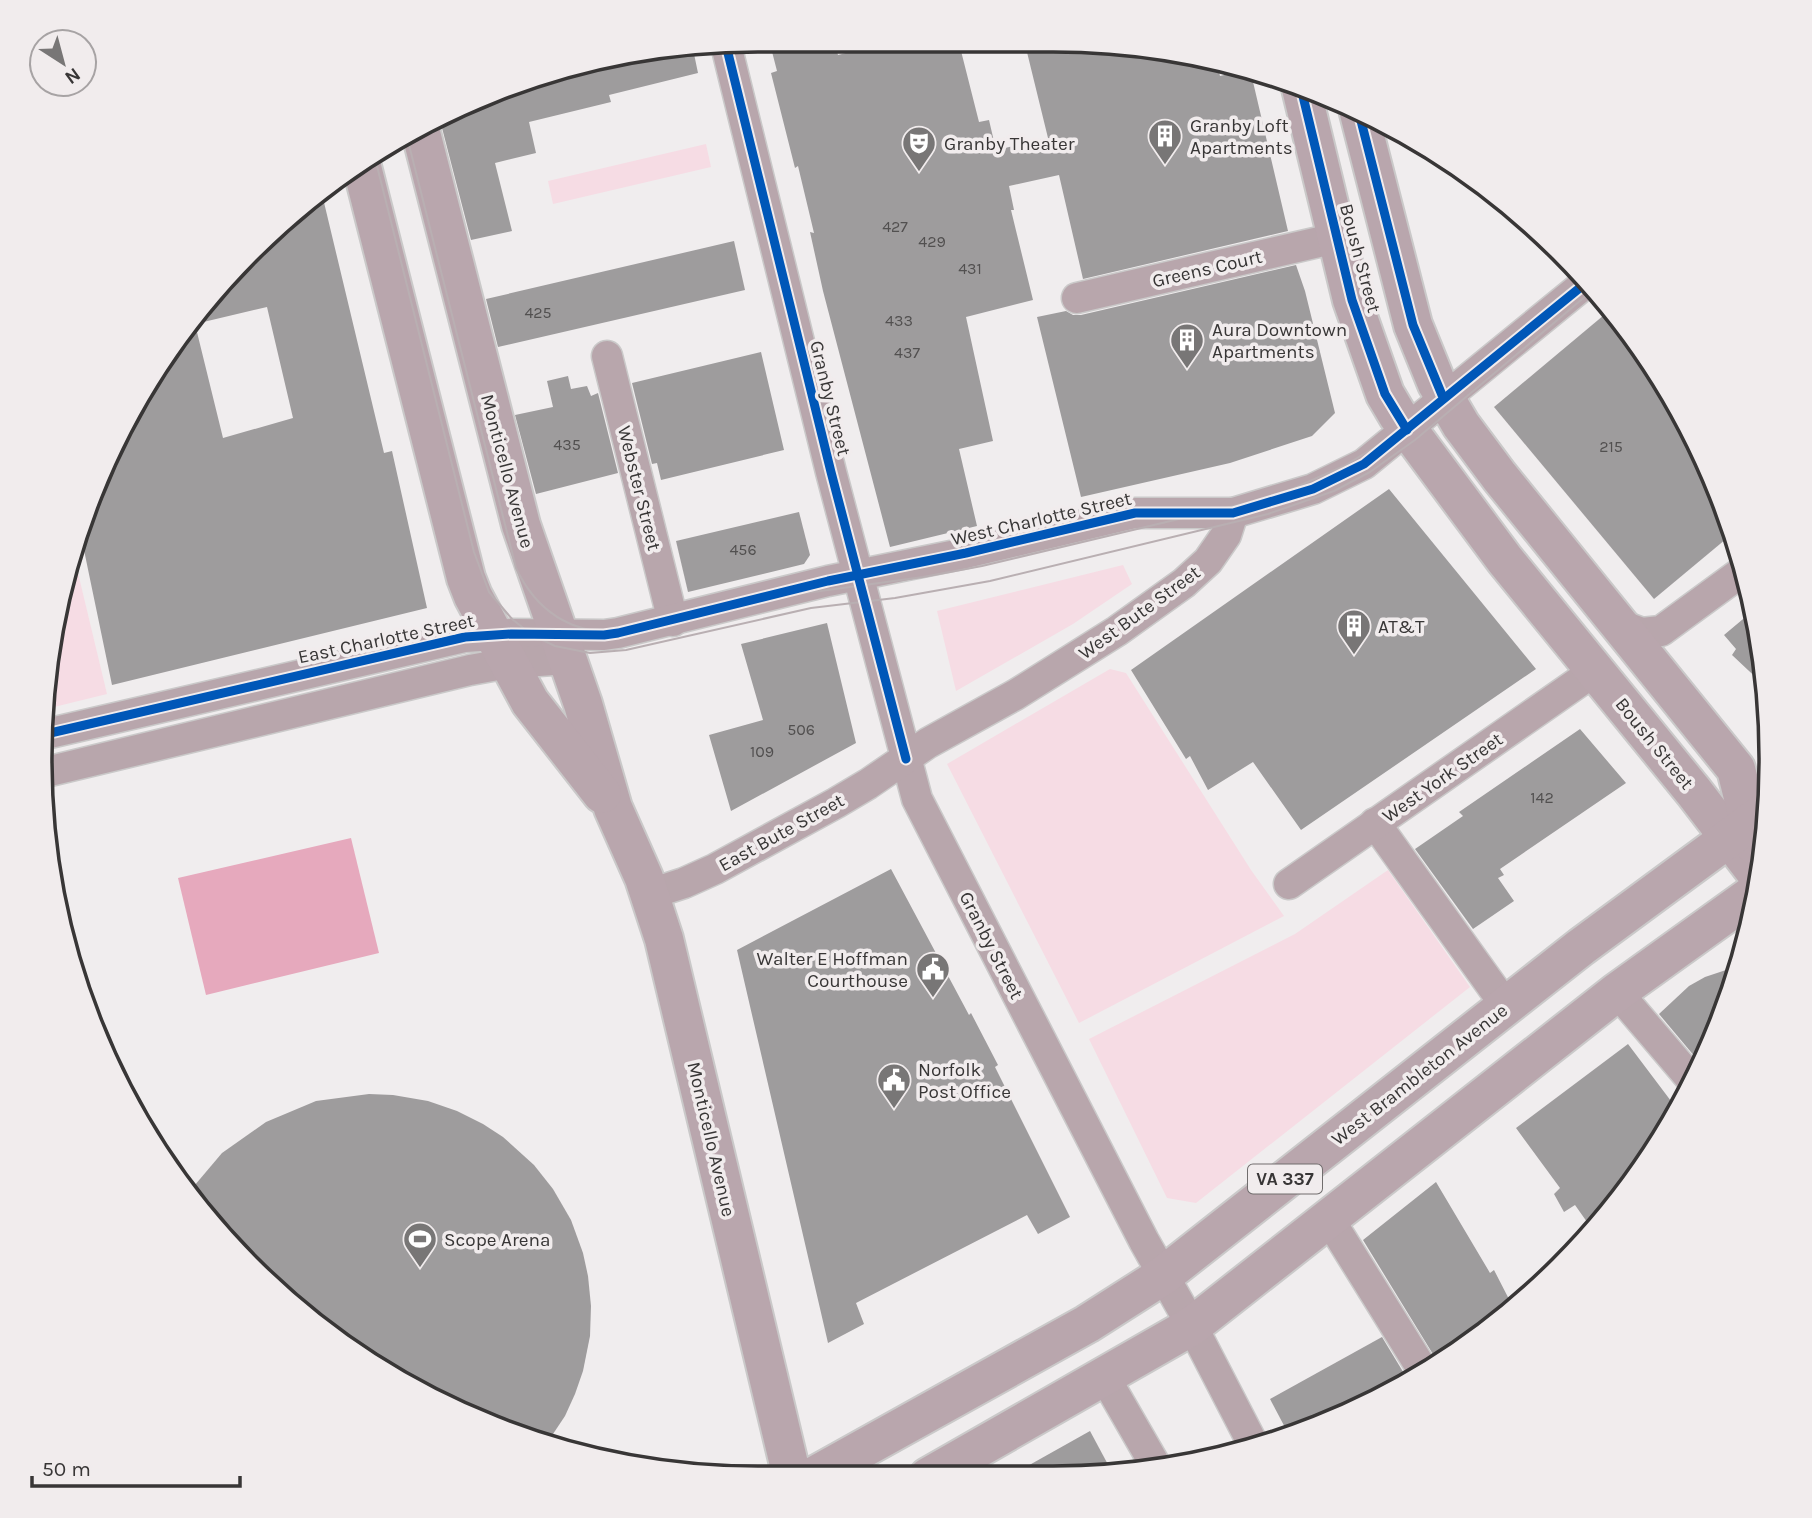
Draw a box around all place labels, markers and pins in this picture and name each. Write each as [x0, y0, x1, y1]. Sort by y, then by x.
place label: Granby Loft Apartments [1190, 115, 1293, 159]
building icon: Granby Loft Apartments [1146, 117, 1184, 166]
theatre icon: Granby Theater [900, 124, 938, 173]
place label: Granby Theater [944, 133, 1075, 155]
place label: Aura Downtown Apartments [1212, 319, 1347, 363]
building icon: Aura Downtown Apartments [1168, 321, 1206, 370]
building icon: AT&T [1335, 607, 1373, 656]
place label: AT&T [1378, 616, 1425, 638]
place label: Walter E Hoffman Courthouse [757, 948, 908, 992]
public building icon: Walter E Hoffman Courthouse [914, 950, 952, 999]
place label: Norfolk Post Office [918, 1059, 1011, 1103]
public building icon: Norfolk Post Office [875, 1061, 913, 1110]
sports icon: Scope Arena [401, 1220, 439, 1269]
place label: Scope Arena [444, 1229, 551, 1251]

